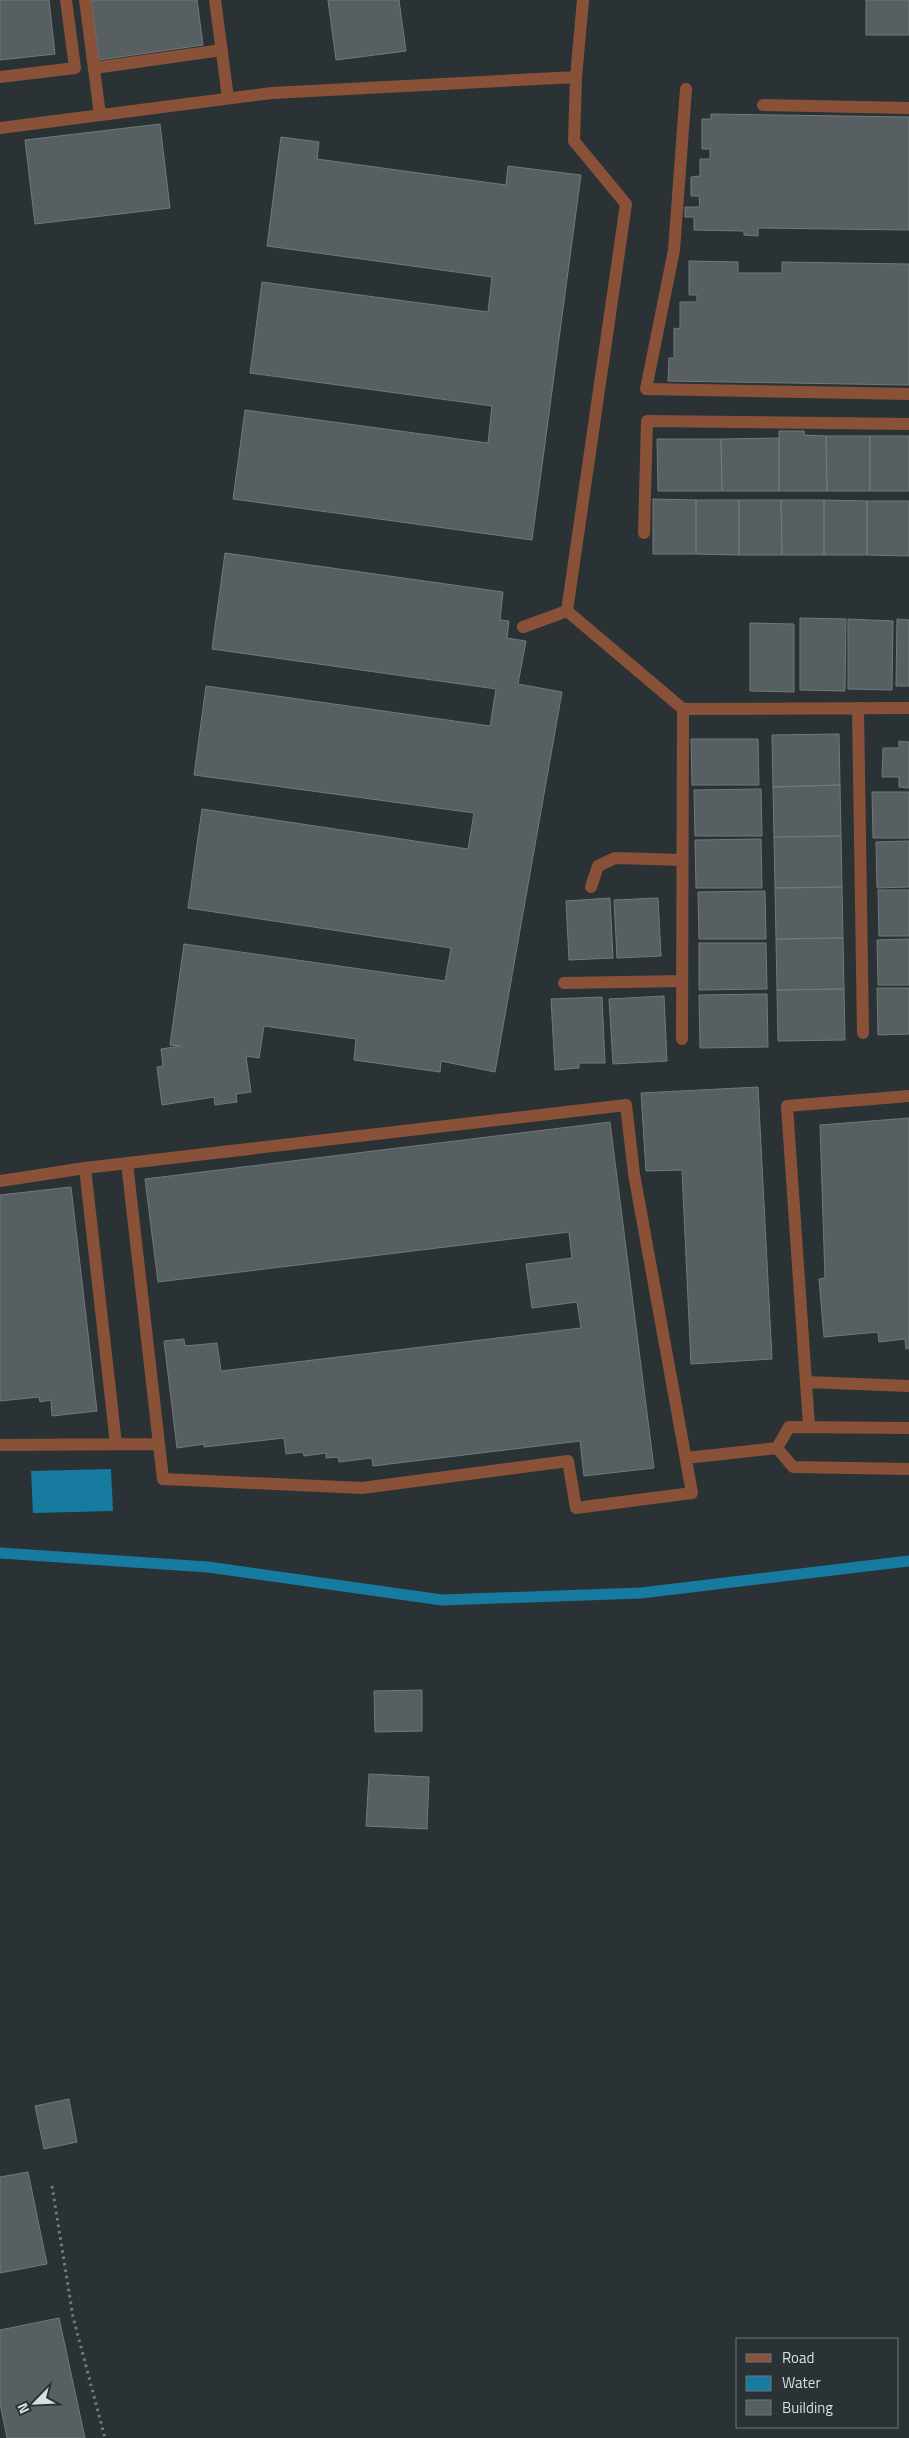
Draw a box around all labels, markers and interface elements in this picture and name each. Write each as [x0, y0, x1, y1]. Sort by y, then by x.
legend [736, 2338, 899, 2428]
text: Road [782, 2346, 814, 2369]
text: Water [782, 2371, 821, 2394]
north arrow [10, 2378, 60, 2428]
text: Building [782, 2396, 833, 2419]
text: N [11, 2400, 34, 2417]

